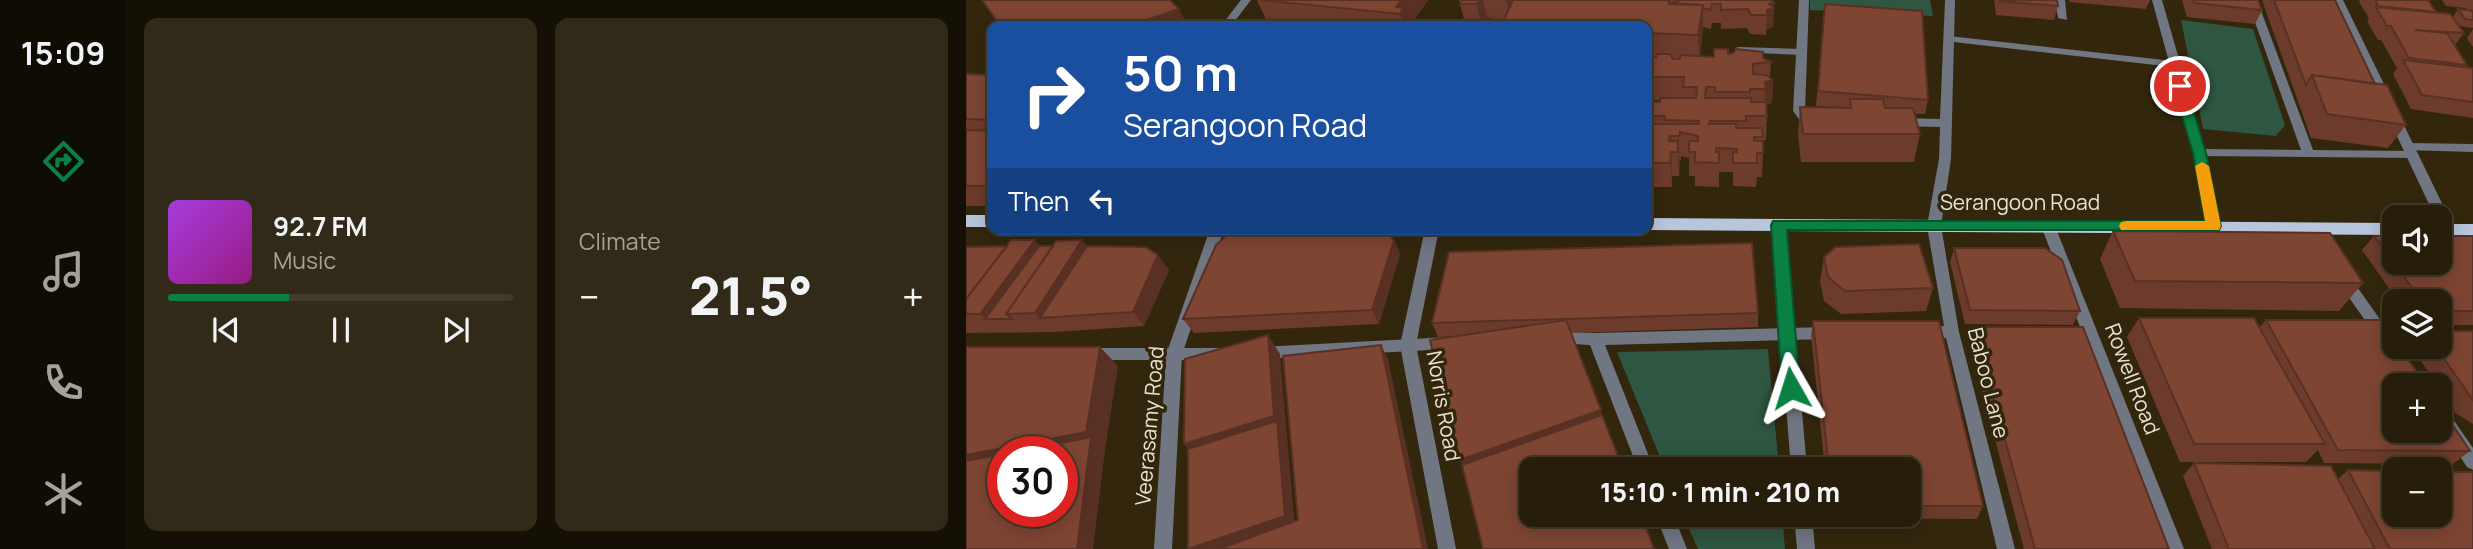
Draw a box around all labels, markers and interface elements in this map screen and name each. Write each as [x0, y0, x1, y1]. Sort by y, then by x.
text: 15:09 [21, 31, 105, 75]
text: 50 m [1123, 39, 1238, 106]
icon: right [1008, 49, 1099, 140]
pin [2150, 56, 2210, 116]
icon: arrive [2161, 67, 2199, 105]
text: Serangoon Road [1123, 103, 1367, 147]
icon: directions [39, 137, 88, 186]
icon: left [1083, 182, 1121, 220]
text: Then [1008, 183, 1069, 219]
street label: Serangoon Road [1940, 188, 2100, 216]
map controls [2382, 205, 2452, 527]
button: sound [2382, 205, 2452, 275]
text: 92.7 FM [273, 208, 367, 244]
text: Climate [579, 225, 661, 257]
text: Music [273, 244, 336, 276]
icon: music [39, 247, 88, 296]
text: 21.5° [689, 260, 813, 331]
text: − [579, 270, 600, 322]
text: + [902, 270, 924, 322]
button: layers [2382, 289, 2452, 359]
icon: previous [207, 311, 245, 349]
icon: pause [322, 311, 360, 349]
icon: next [437, 311, 475, 349]
street label: Rowell Road [2099, 319, 2167, 438]
street label: Baboo Lane [1962, 325, 2016, 441]
street label: Veerasamy Road [1128, 345, 1170, 507]
street label: Norris Road [1420, 348, 1467, 463]
position arrow [1754, 351, 1828, 425]
icon: phone [39, 358, 88, 407]
button: + [2382, 373, 2452, 443]
speed limit sign: 30 [987, 436, 1078, 527]
button: − [2382, 457, 2452, 527]
icon: climate [39, 469, 88, 518]
text: 15:10 · 1 min · 210 m [1600, 474, 1840, 510]

